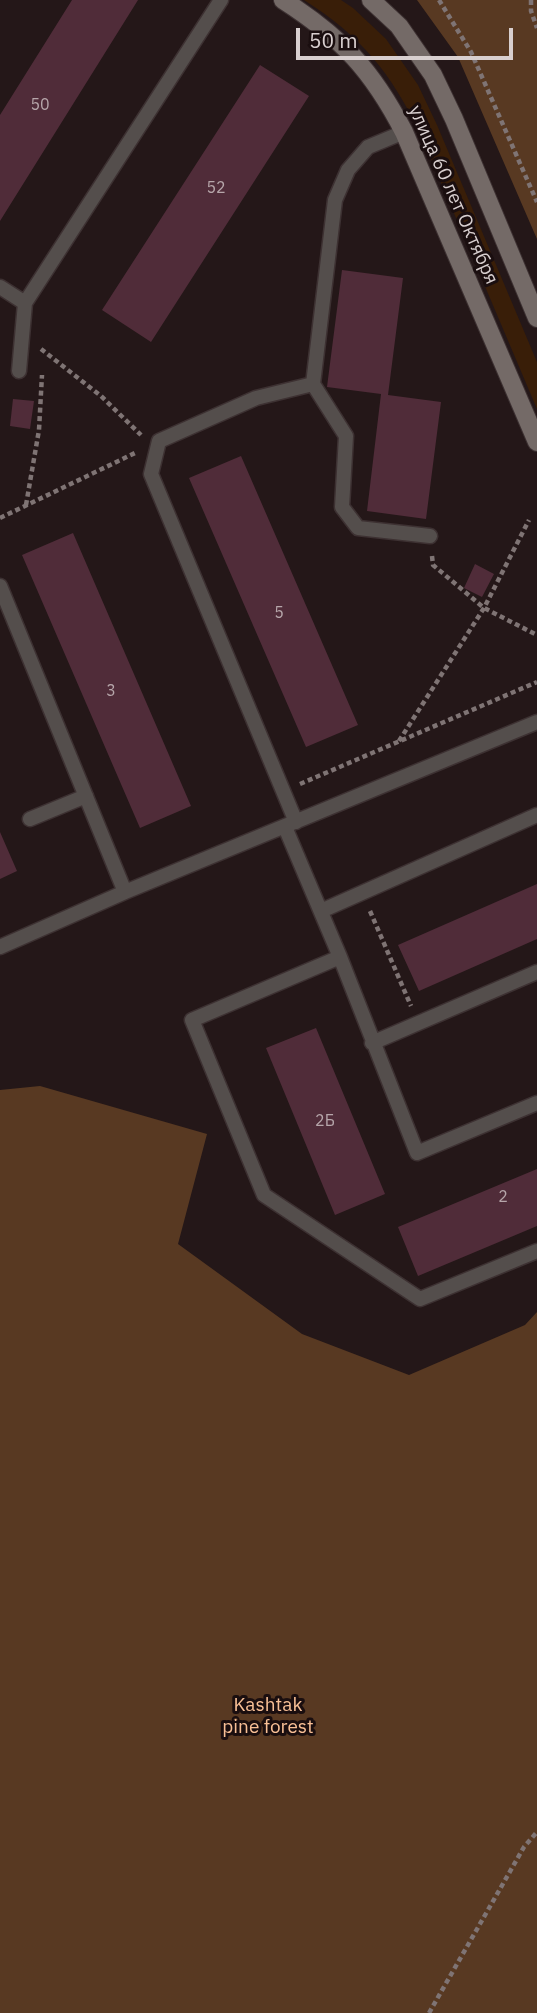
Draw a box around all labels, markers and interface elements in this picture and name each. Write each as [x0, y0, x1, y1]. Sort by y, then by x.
scale bar [299, 14, 516, 58]
text: 50 m [309, 26, 358, 54]
house number: 50 [30, 95, 50, 115]
street label: улица 60 лет Октября [403, 102, 503, 288]
house number: 52 [206, 178, 226, 198]
house number: 5 [274, 603, 284, 623]
house number: 3 [106, 681, 116, 701]
house number: 2Б [315, 1111, 335, 1131]
house number: 2 [498, 1187, 508, 1207]
park label: Kashtak pine forest [222, 1695, 314, 1739]

